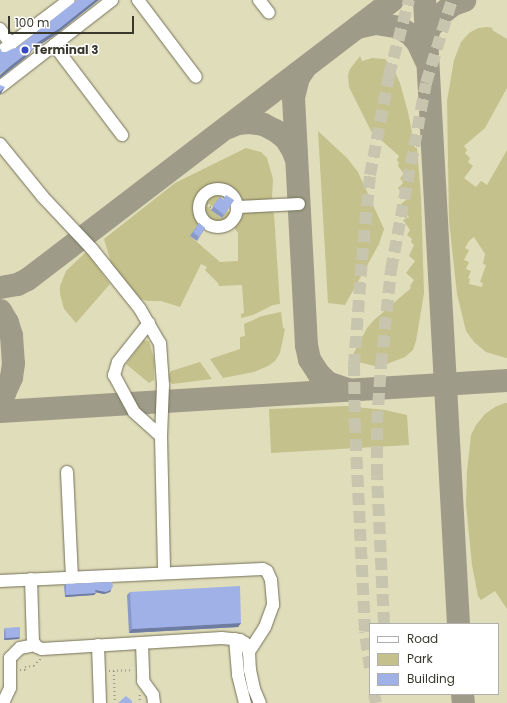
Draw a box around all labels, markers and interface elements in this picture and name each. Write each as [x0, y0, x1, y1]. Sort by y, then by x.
scale bar [10, 8, 136, 34]
text: 100 m [15, 14, 49, 31]
place label: Terminal 3 [33, 43, 98, 57]
marker: Terminal 3 [20, 45, 30, 55]
legend [369, 623, 499, 695]
text: Road [407, 630, 438, 647]
text: Park [407, 650, 433, 667]
text: Building [407, 670, 455, 687]

